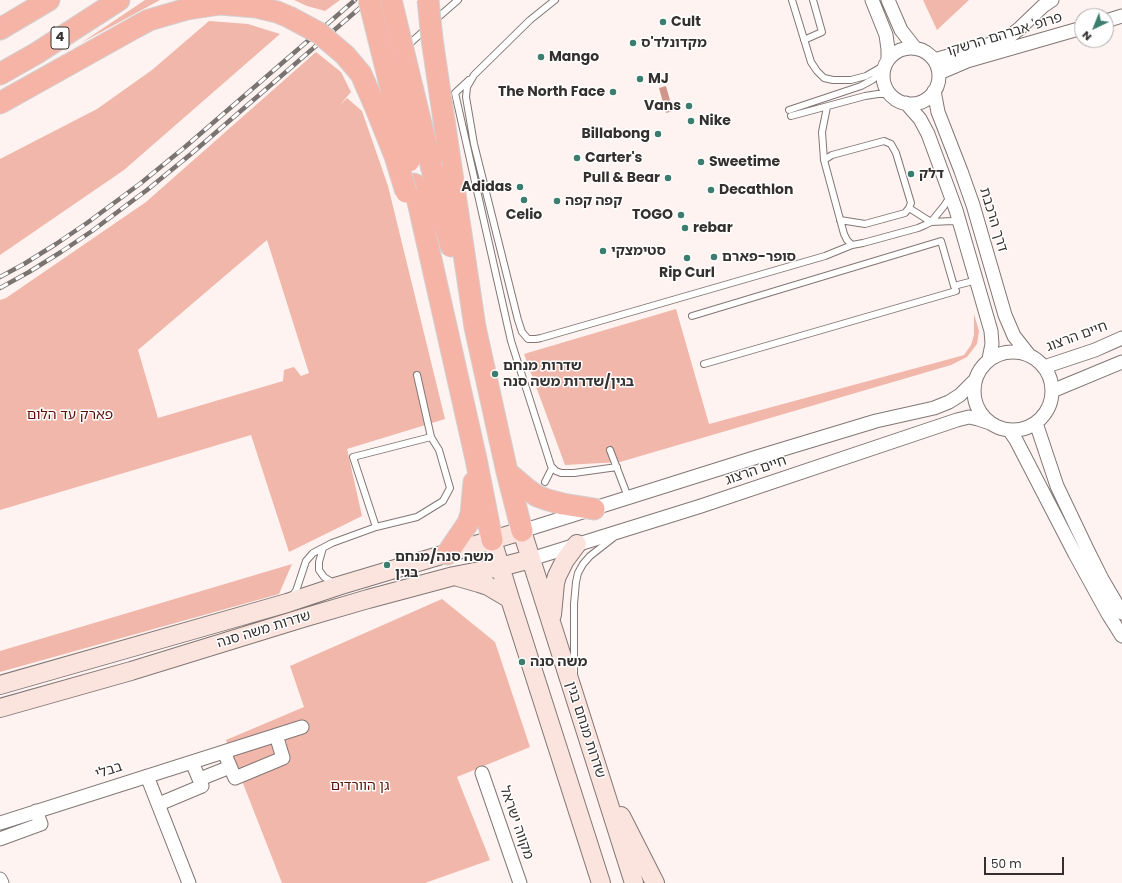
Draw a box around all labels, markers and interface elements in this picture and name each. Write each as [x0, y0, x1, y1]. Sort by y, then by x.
north arrow [1074, 8, 1114, 48]
street label: פרופ' אברהם הרשקו [946, 10, 1064, 60]
place label: Cult [671, 14, 701, 30]
marker: Cult [658, 17, 668, 27]
road number: 4 [51, 27, 69, 49]
text: N [1078, 27, 1095, 45]
place label: מקדונלד'ס [641, 35, 707, 51]
marker: מקדונלד'ס [628, 38, 638, 48]
place label: Mango [549, 49, 599, 65]
marker: Mango [536, 52, 546, 62]
place label: MJ [648, 71, 669, 87]
marker: MJ [635, 74, 645, 84]
place label: The North Face [498, 84, 605, 100]
marker: The North Face [608, 87, 618, 97]
place label: Vans [644, 98, 681, 114]
marker: Vans [684, 101, 694, 111]
place label: Nike [699, 113, 731, 129]
marker: Nike [686, 116, 696, 126]
place label: Billabong [582, 126, 650, 142]
marker: Billabong [653, 129, 663, 139]
place label: Carter's [585, 150, 642, 166]
marker: Carter's [572, 153, 582, 163]
place label: Sweetime [709, 154, 780, 170]
marker: Sweetime [696, 157, 706, 167]
place label: דלק [919, 166, 944, 182]
marker: דלק [906, 169, 916, 179]
place label: Pull & Bear [583, 170, 660, 186]
marker: Pull & Bear [663, 173, 673, 183]
place label: Adidas [461, 179, 512, 195]
marker: Adidas [515, 182, 525, 192]
place label: Decathlon [719, 182, 793, 198]
marker: Decathlon [706, 185, 716, 195]
street label: דרך הרכבת [975, 186, 1011, 254]
place label: קפה קפה [565, 193, 622, 209]
marker: Celio [519, 195, 529, 205]
marker: קפה קפה [552, 196, 562, 206]
place label: Celio [506, 207, 542, 223]
place label: TOGO [632, 207, 673, 223]
marker: TOGO [676, 210, 686, 220]
place label: rebar [693, 220, 733, 236]
marker: rebar [680, 223, 690, 233]
place label: סטימצקי [611, 243, 666, 259]
marker: סטימצקי [598, 246, 608, 256]
place label: סופר-פארם [722, 249, 796, 265]
marker: סופר-פארם [709, 252, 719, 262]
marker: Rip Curl [682, 253, 692, 263]
place label: Rip Curl [659, 265, 715, 281]
street label: חיים הרצוג [1044, 318, 1110, 356]
place label: שדרות מנחם בגין/שדרות משה סנה [503, 358, 634, 390]
marker: שדרות מנחם בגין/שדרות משה סנה [490, 369, 500, 379]
park label: פארק עד הלום [27, 407, 113, 423]
street label: חיים הרצוג [723, 453, 789, 489]
place label: משה סנה/מנחם בגין [395, 549, 494, 582]
marker: משה סנה/מנחם בגין [382, 560, 392, 570]
street label: שדרות משה סנה [215, 608, 313, 652]
place label: משה סנה [530, 654, 587, 670]
marker: משה סנה [517, 657, 527, 667]
street label: שדרות מנחם בגין [561, 679, 609, 781]
street label: בבלי [93, 759, 125, 783]
park label: גן הוורדים [331, 778, 389, 794]
street label: מקווה ישראל [496, 784, 536, 862]
scale bar [986, 849, 1066, 875]
text: 50 m [991, 855, 1022, 872]

